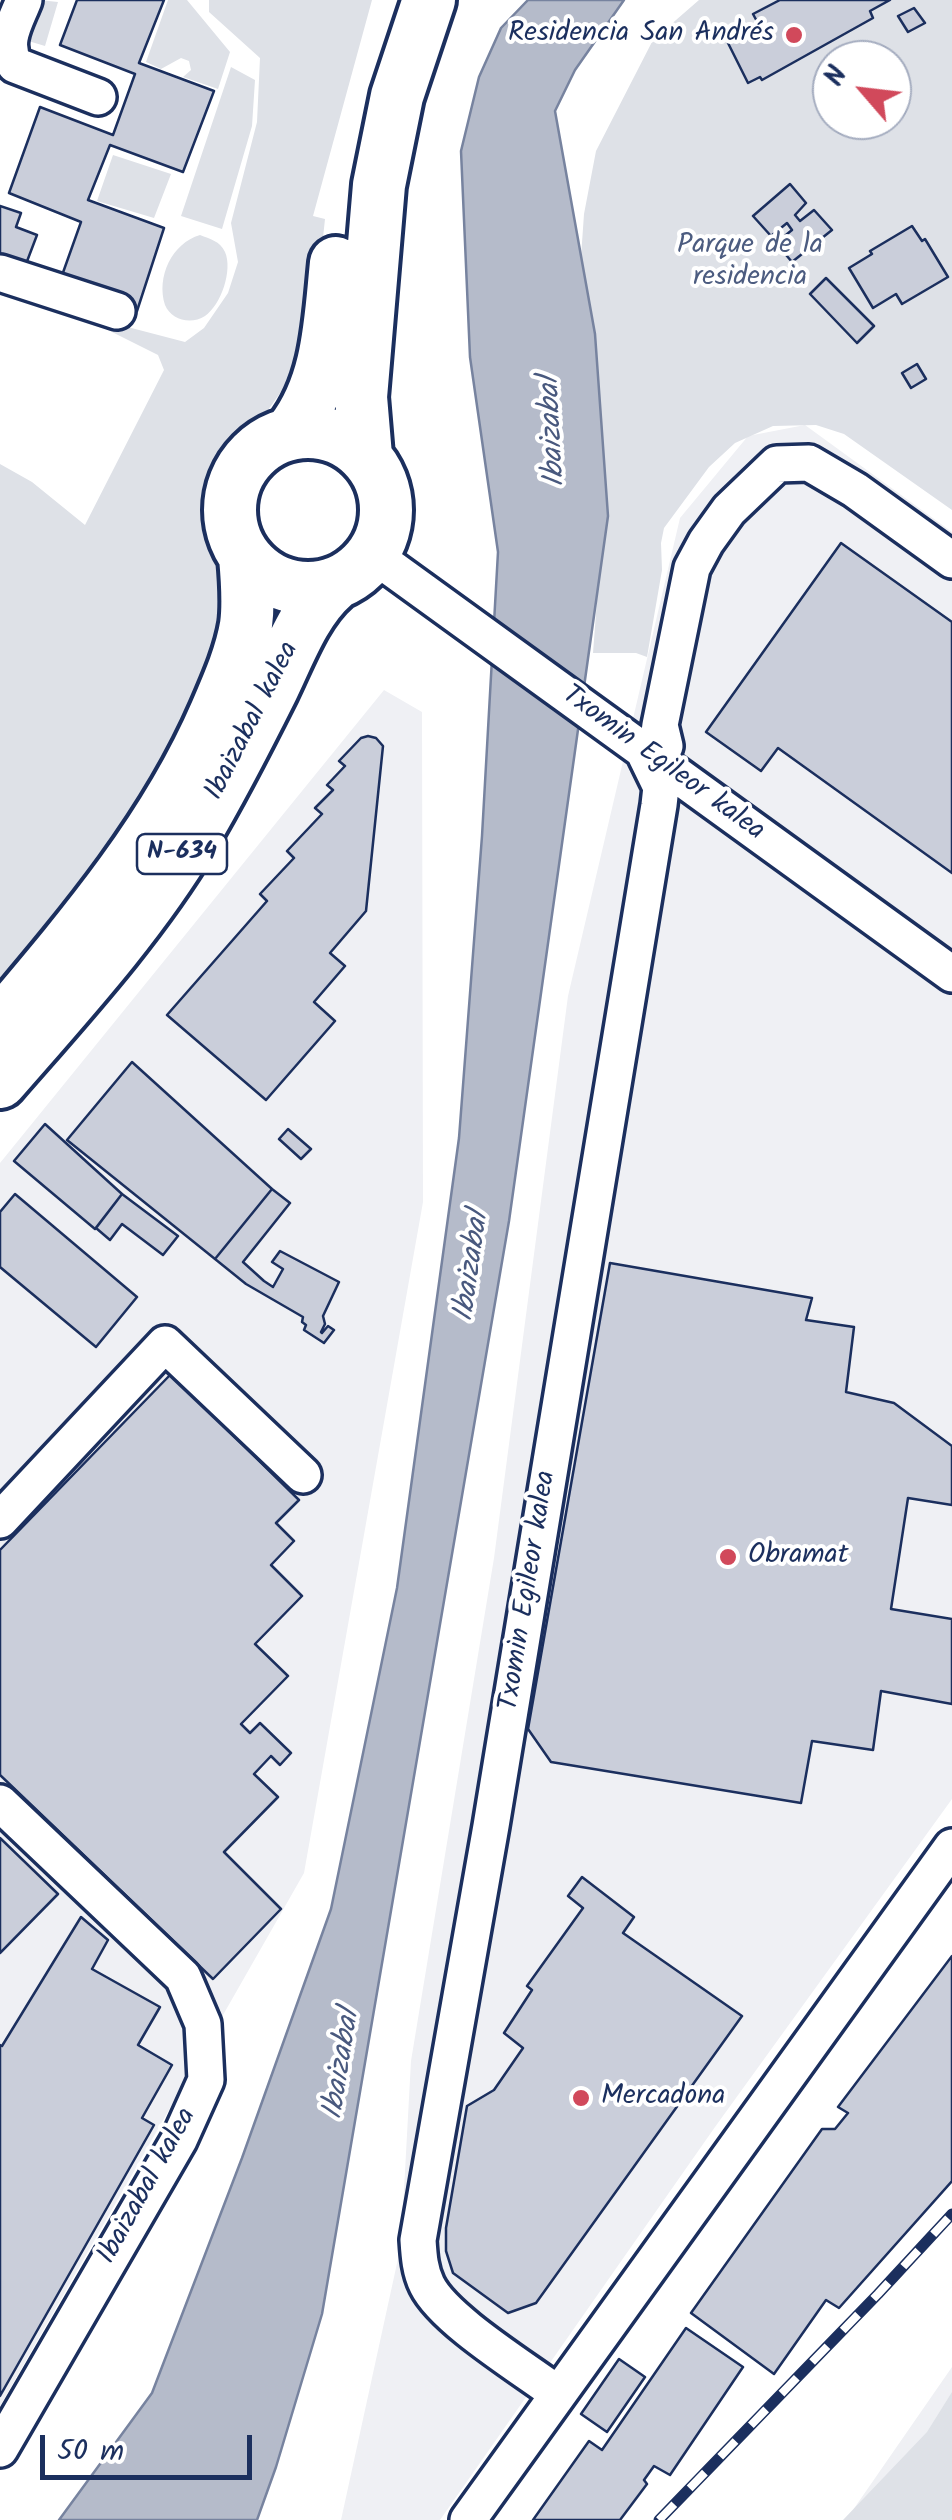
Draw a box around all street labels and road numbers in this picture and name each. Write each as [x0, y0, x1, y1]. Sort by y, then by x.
street label: Ibaizabal kalea [200, 637, 308, 807]
street label: Txomin Egileor kalea [554, 680, 770, 850]
road number: N-634 [137, 834, 227, 874]
street label: Txomin Egileor kalea [494, 1469, 566, 1713]
street label: Ibaizabal kalea [92, 2103, 206, 2271]

